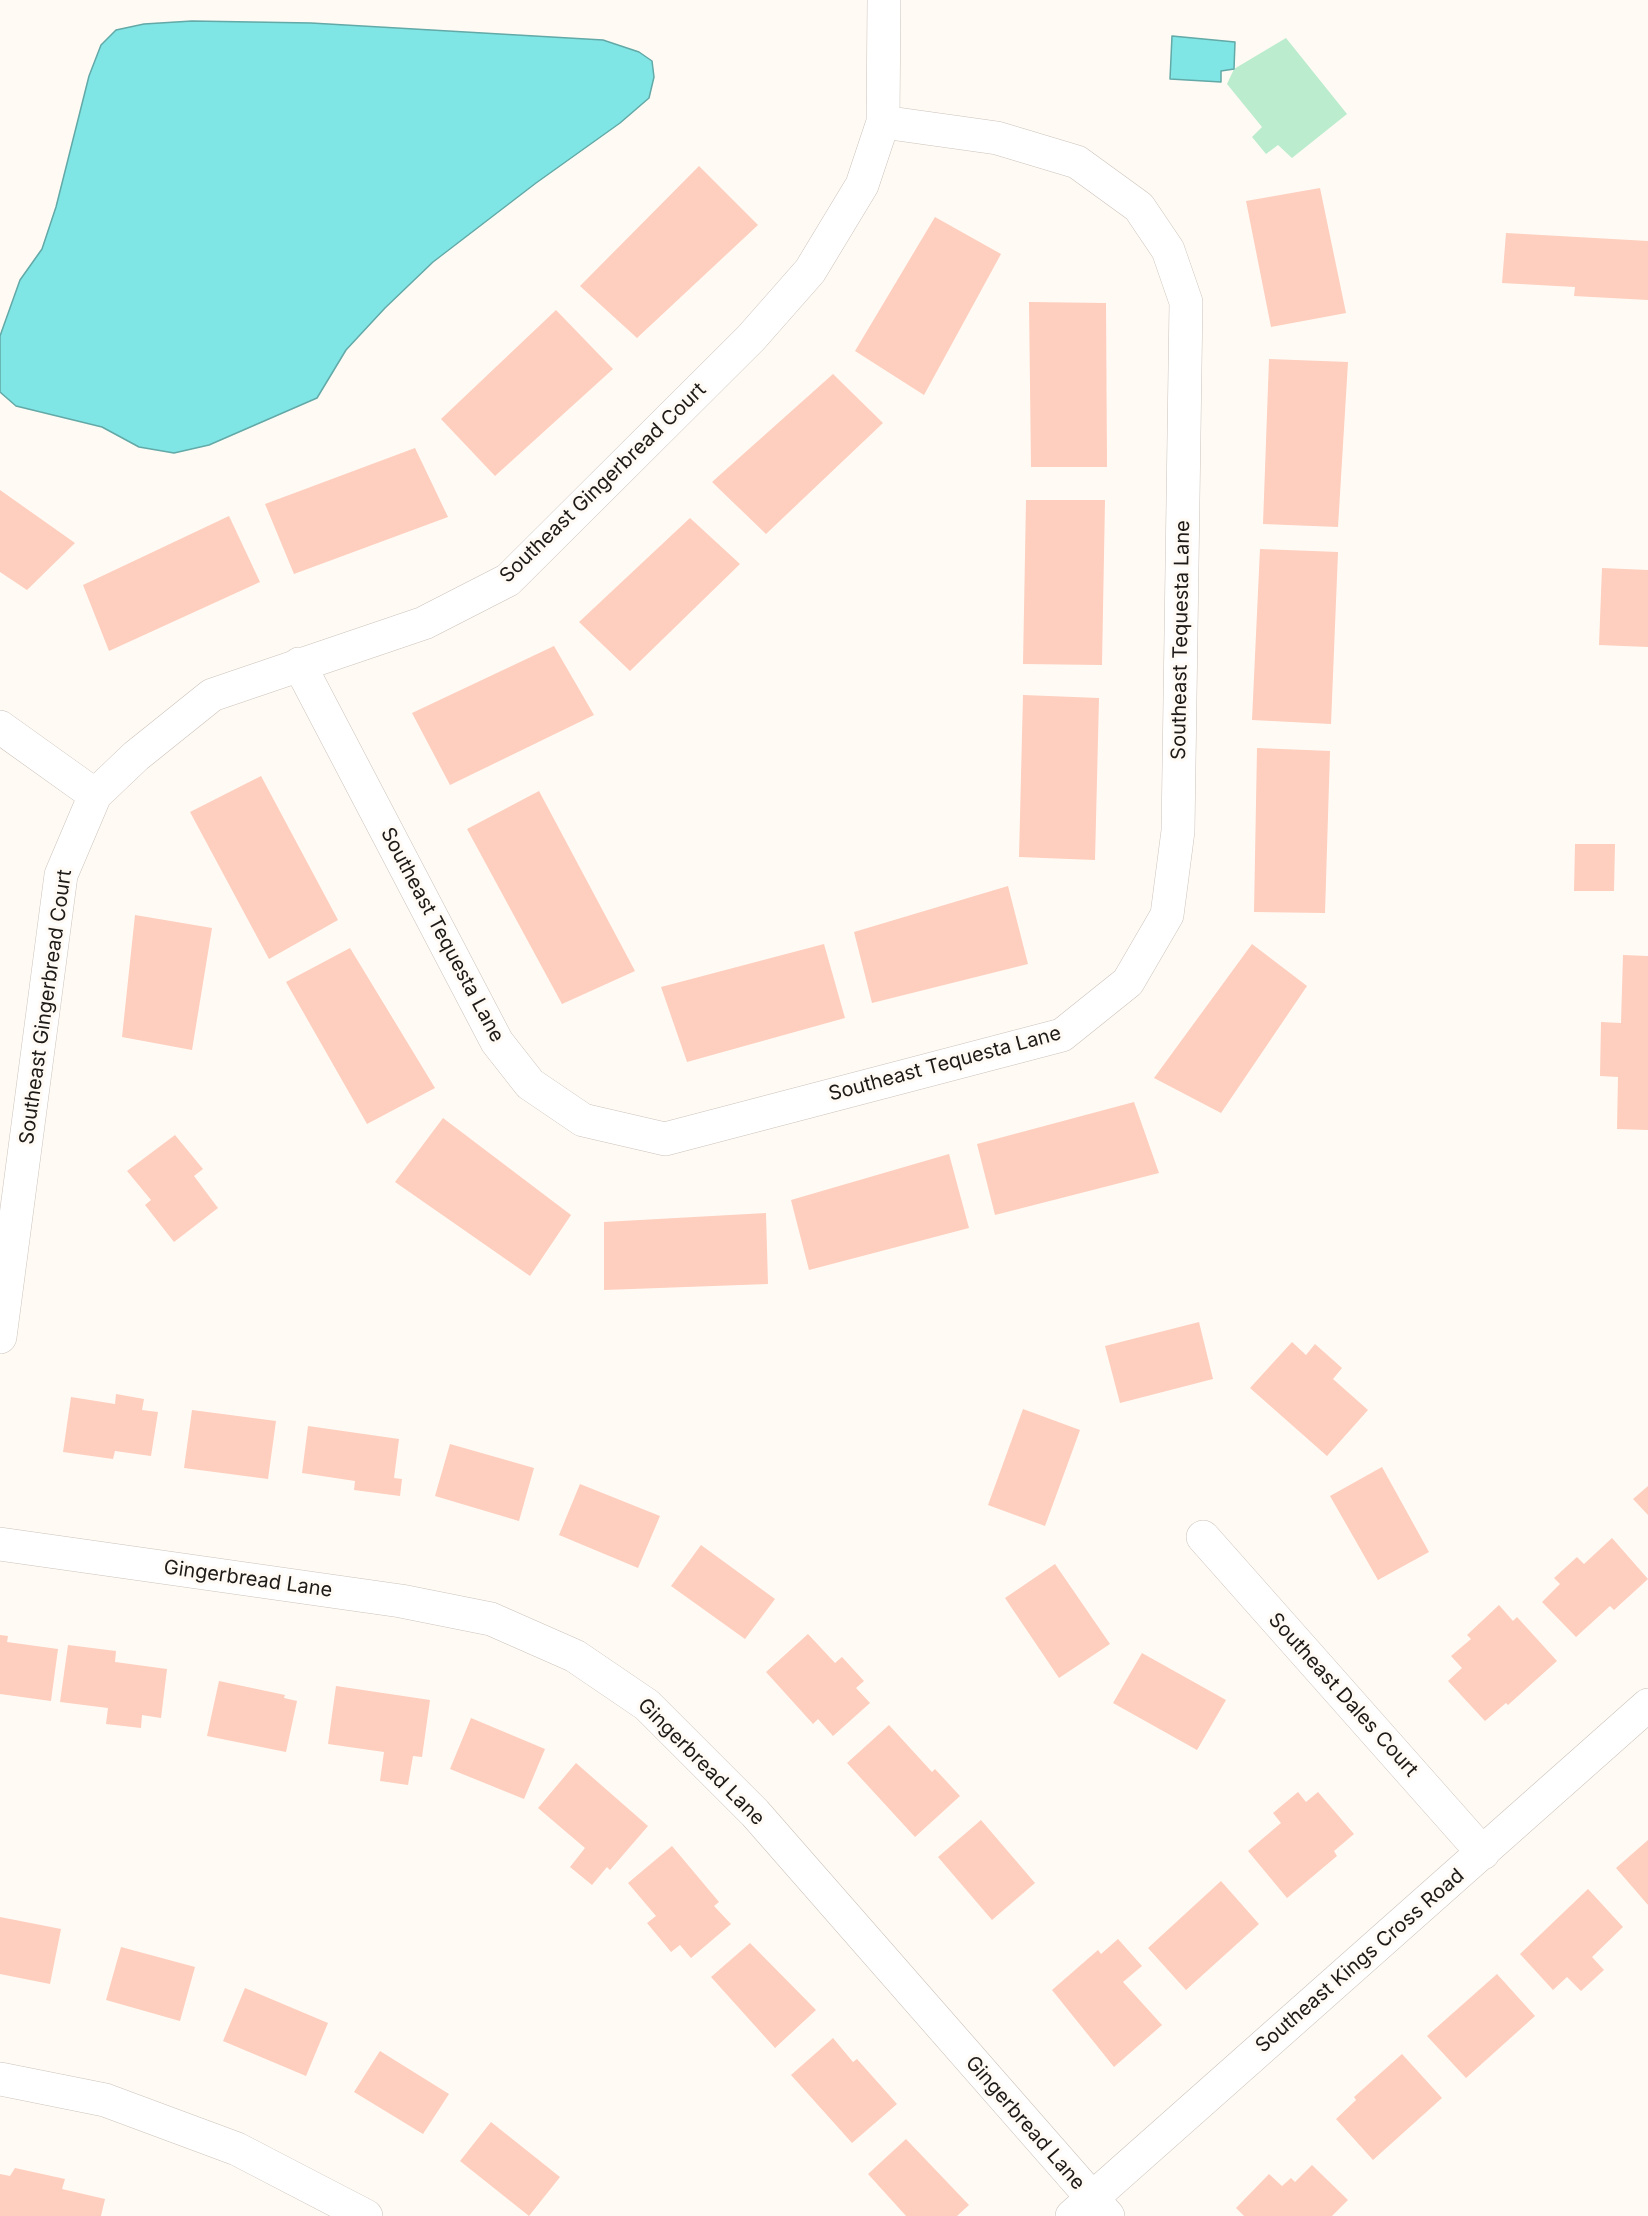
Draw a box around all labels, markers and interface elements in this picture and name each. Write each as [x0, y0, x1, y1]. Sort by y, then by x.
street label: Southeast Gingerbread Court [495, 378, 711, 588]
street label: Southeast Tequesta Lane [1167, 520, 1195, 760]
street label: Southeast Tequesta Lane [375, 824, 509, 1046]
street label: Southeast Gingerbread Court [15, 868, 77, 1146]
street label: Southeast Tequesta Lane [826, 1021, 1064, 1107]
street label: Gingerbread Lane [162, 1555, 334, 1603]
street label: Southeast Dales Court [1263, 1608, 1423, 1782]
street label: Gingerbread Lane [632, 1693, 770, 1831]
street label: Southeast Kings Cross Road [1251, 1864, 1469, 2058]
street label: Gingerbread Lane [960, 2051, 1090, 2195]

